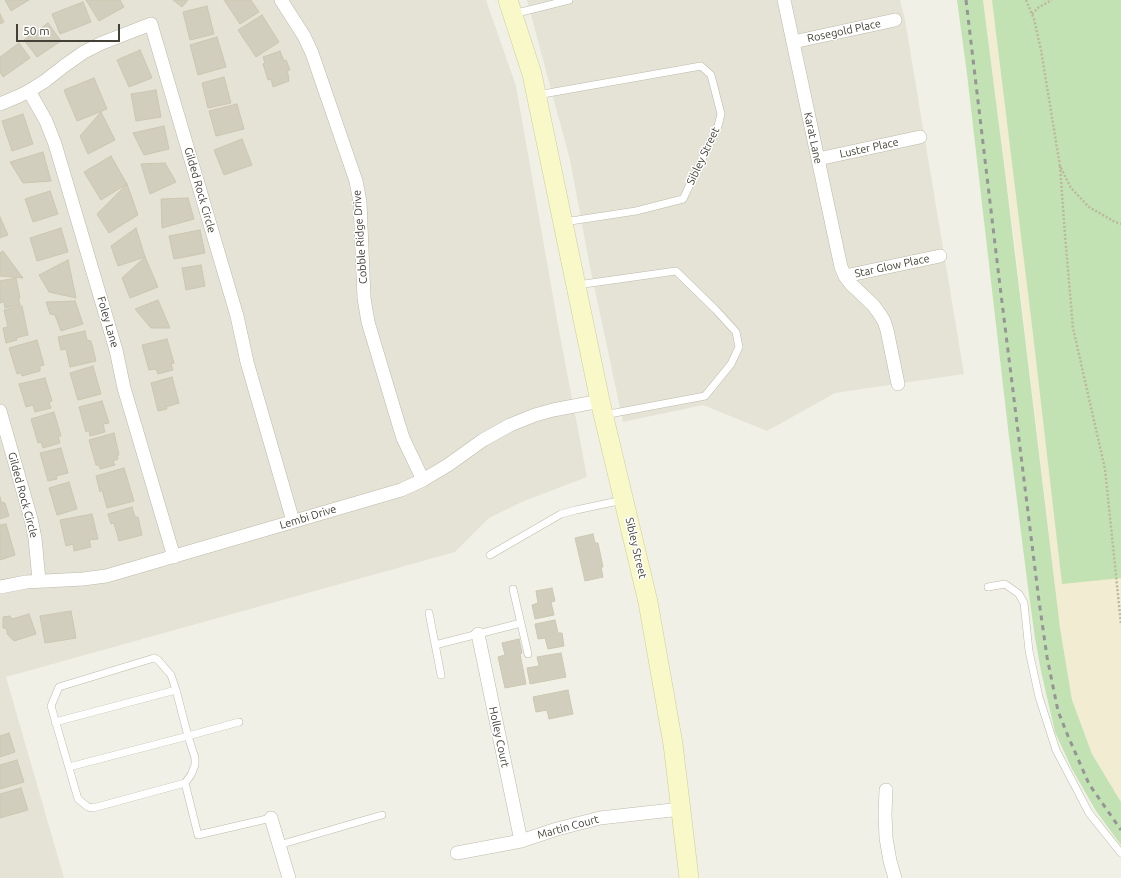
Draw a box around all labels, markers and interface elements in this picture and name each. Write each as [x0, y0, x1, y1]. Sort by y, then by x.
scale bar [18, 16, 122, 42]
street label: Rosegold Place [806, 17, 882, 45]
text: 50 m [23, 24, 50, 37]
street label: Karat Lane [801, 111, 825, 165]
street label: Sibley Street [684, 125, 722, 187]
street label: Luster Place [838, 135, 900, 161]
street label: Gilded Rock Circle [181, 146, 219, 234]
street label: Cobble Ridge Drive [350, 189, 370, 285]
street label: Star Glow Place [853, 252, 931, 280]
street label: Foley Lane [94, 295, 122, 349]
street label: Gilded Rock Circle [5, 451, 41, 539]
street label: Lembi Drive [278, 502, 338, 532]
street label: Sibley Street [623, 516, 649, 580]
street label: Holley Court [486, 705, 512, 769]
street label: Martin Court [536, 812, 600, 842]

